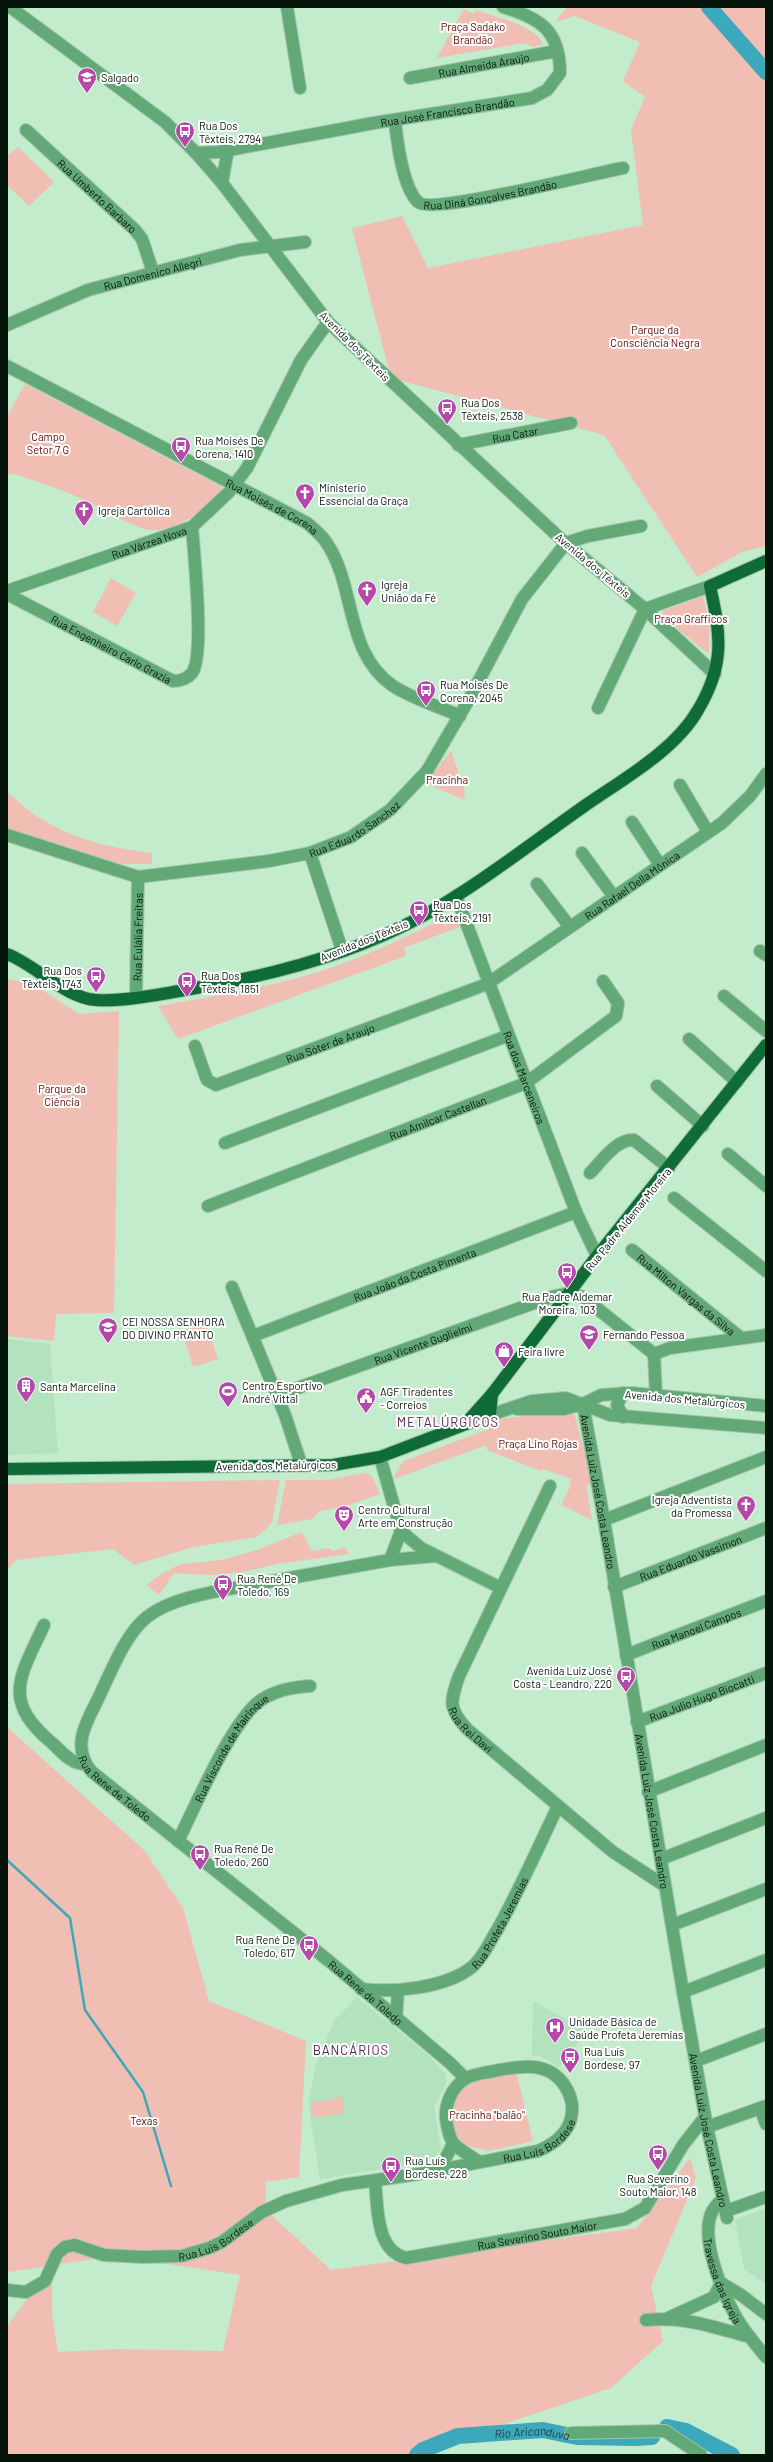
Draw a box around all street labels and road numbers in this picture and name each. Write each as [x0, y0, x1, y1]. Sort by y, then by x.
street label: Rua Almeida Araújo [437, 50, 530, 79]
street label: Rua José Francisco Brandão [379, 94, 515, 128]
street label: Rua Umberto Barbaro [55, 156, 140, 235]
street label: Rua Diná Gonçalves Brandão [423, 176, 558, 211]
street label: Rua Domenico Allegri [102, 254, 203, 292]
street label: Avenida dos Têxteis [317, 308, 393, 384]
street label: Rua Catar [491, 423, 539, 445]
street label: Rua Moisés de Corena [224, 475, 321, 537]
street label: Rua Várzea Nova [109, 523, 188, 561]
street label: Avenida dos Têxteis [553, 530, 633, 600]
street label: Rua Engenheiro Carlo Grazia [49, 612, 174, 686]
street label: Rua Eduardo Sanchez [307, 798, 402, 859]
street label: Rua Rafael Della Mônica [582, 848, 682, 922]
street label: Rua Eulália Freitas [130, 893, 144, 981]
street label: Avenida dos Têxteis [318, 916, 410, 964]
street label: Rua Sóter de Araujo [284, 1020, 376, 1065]
street label: Rua dos Marceneiros [501, 1029, 548, 1126]
street label: Rua Amilcar Castellan [387, 1093, 488, 1142]
street label: Rua Padre Aldemar Moreira [582, 1165, 674, 1273]
street label: Rua João da Costa Pimenta [351, 1245, 478, 1303]
street label: Rua Milton Vargas da Silva [635, 1250, 738, 1338]
street label: Rua Vicente Guglielmi [372, 1319, 474, 1367]
street label: Avenida dos Metalúrgicos [624, 1387, 746, 1411]
street label: Avenida Luiz José Costa Leandro [578, 1413, 619, 1570]
street label: Avenida dos Metalúrgicos [216, 1457, 336, 1473]
street label: Rua Eduardo Vassimon [637, 1532, 743, 1583]
street label: Rua Manoel Campos [649, 1605, 743, 1651]
street label: Rua Julio Hugo Biocatti [647, 1672, 756, 1723]
street label: Rua Visconde de Mairinque [191, 1691, 271, 1804]
street label: Rua Rei Davi [447, 1705, 496, 1755]
street label: Avenida Luiz José Costa Leandro [633, 1733, 672, 1890]
street label: Rua Rene de Toledo [77, 1753, 154, 1823]
street label: Rua Profeta Jeremias [468, 1875, 530, 1971]
street label: Rua Rene de Toledo [326, 1957, 406, 2027]
street label: Avenida Luiz José Costa Leandro [687, 2052, 731, 2208]
street label: Rua Luis Bordese [502, 2117, 577, 2164]
street label: Rua Luis Bordese [178, 2215, 255, 2263]
street label: Rua Severino Souto Maior [476, 2218, 598, 2252]
street label: Travessa das Igreja [702, 2237, 745, 2326]

